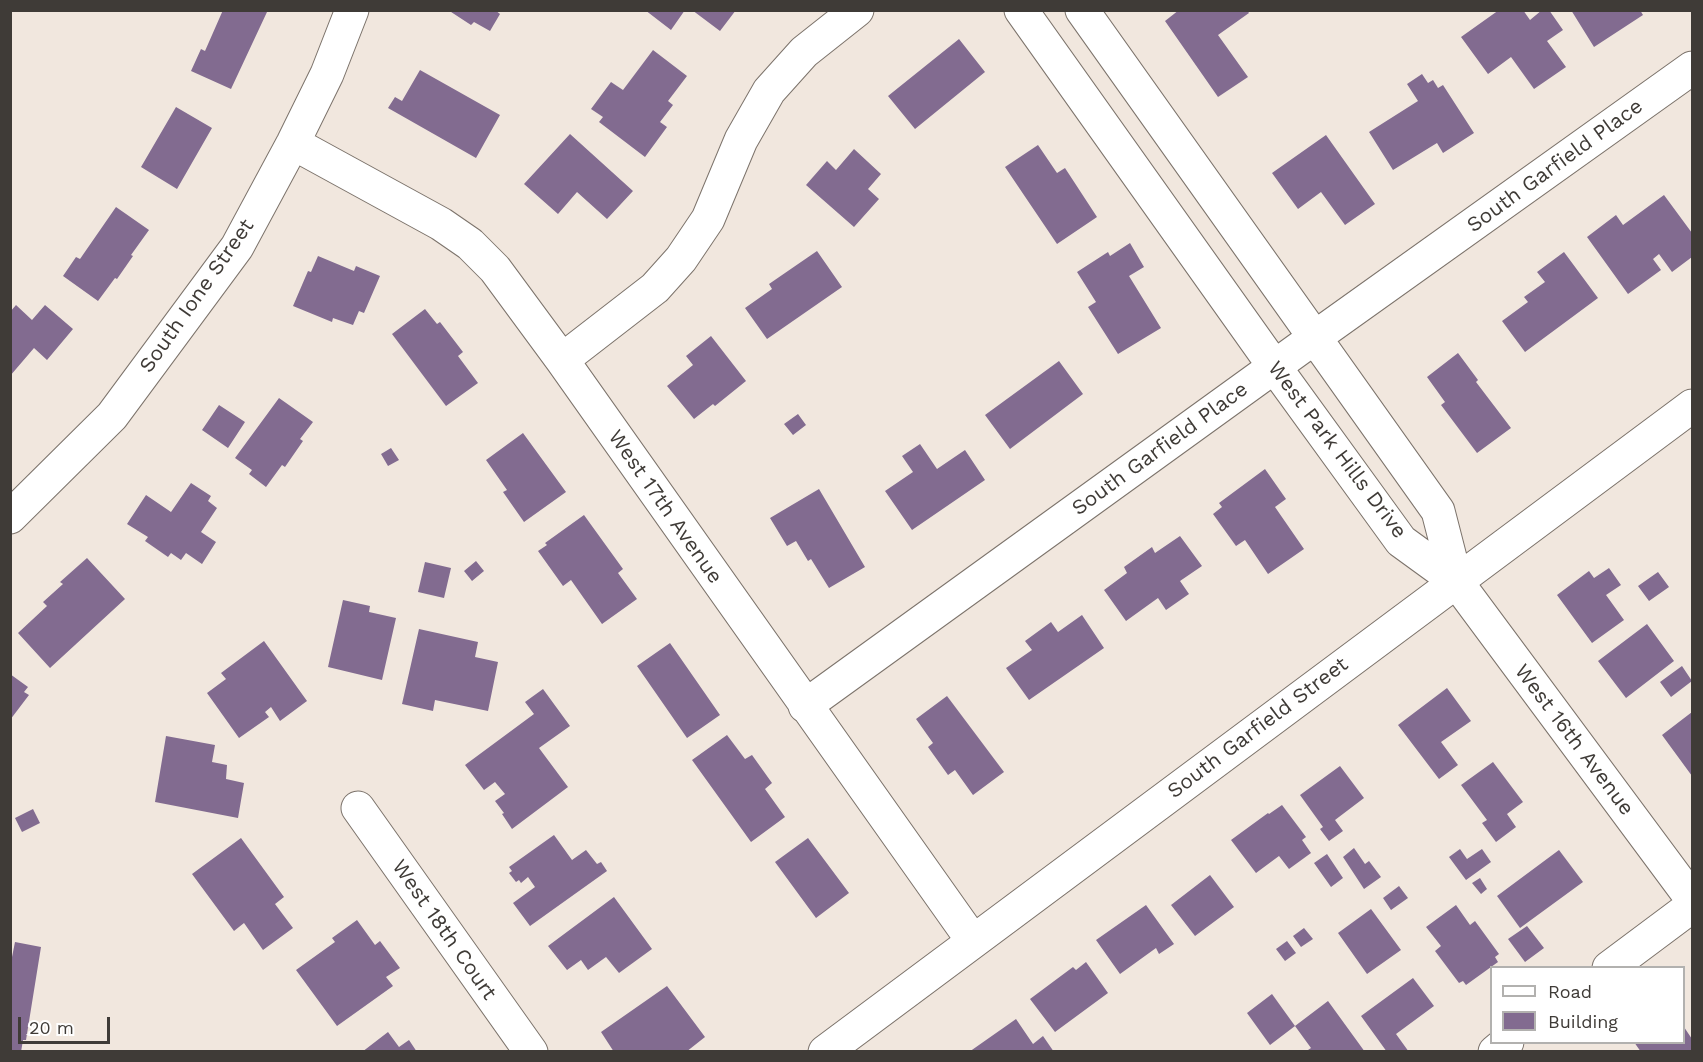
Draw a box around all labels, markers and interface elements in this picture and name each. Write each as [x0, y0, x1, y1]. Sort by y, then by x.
street label: South Garfield Place [1462, 94, 1648, 238]
street label: South Ione Street [134, 214, 260, 378]
street label: West Park Hills Drive [1262, 356, 1412, 544]
street label: South Garfield Place [1067, 377, 1253, 521]
street label: West 17th Avenue [603, 425, 727, 589]
street label: South Garfield Street [1163, 652, 1353, 804]
street label: West 16th Avenue [1509, 659, 1639, 821]
street label: West 18th Court [386, 855, 502, 1005]
legend [1490, 966, 1685, 1044]
text: Road [1548, 981, 1592, 1002]
scale bar [21, 1005, 112, 1043]
text: Building [1548, 1011, 1618, 1032]
text: 20 m [29, 1017, 74, 1038]

